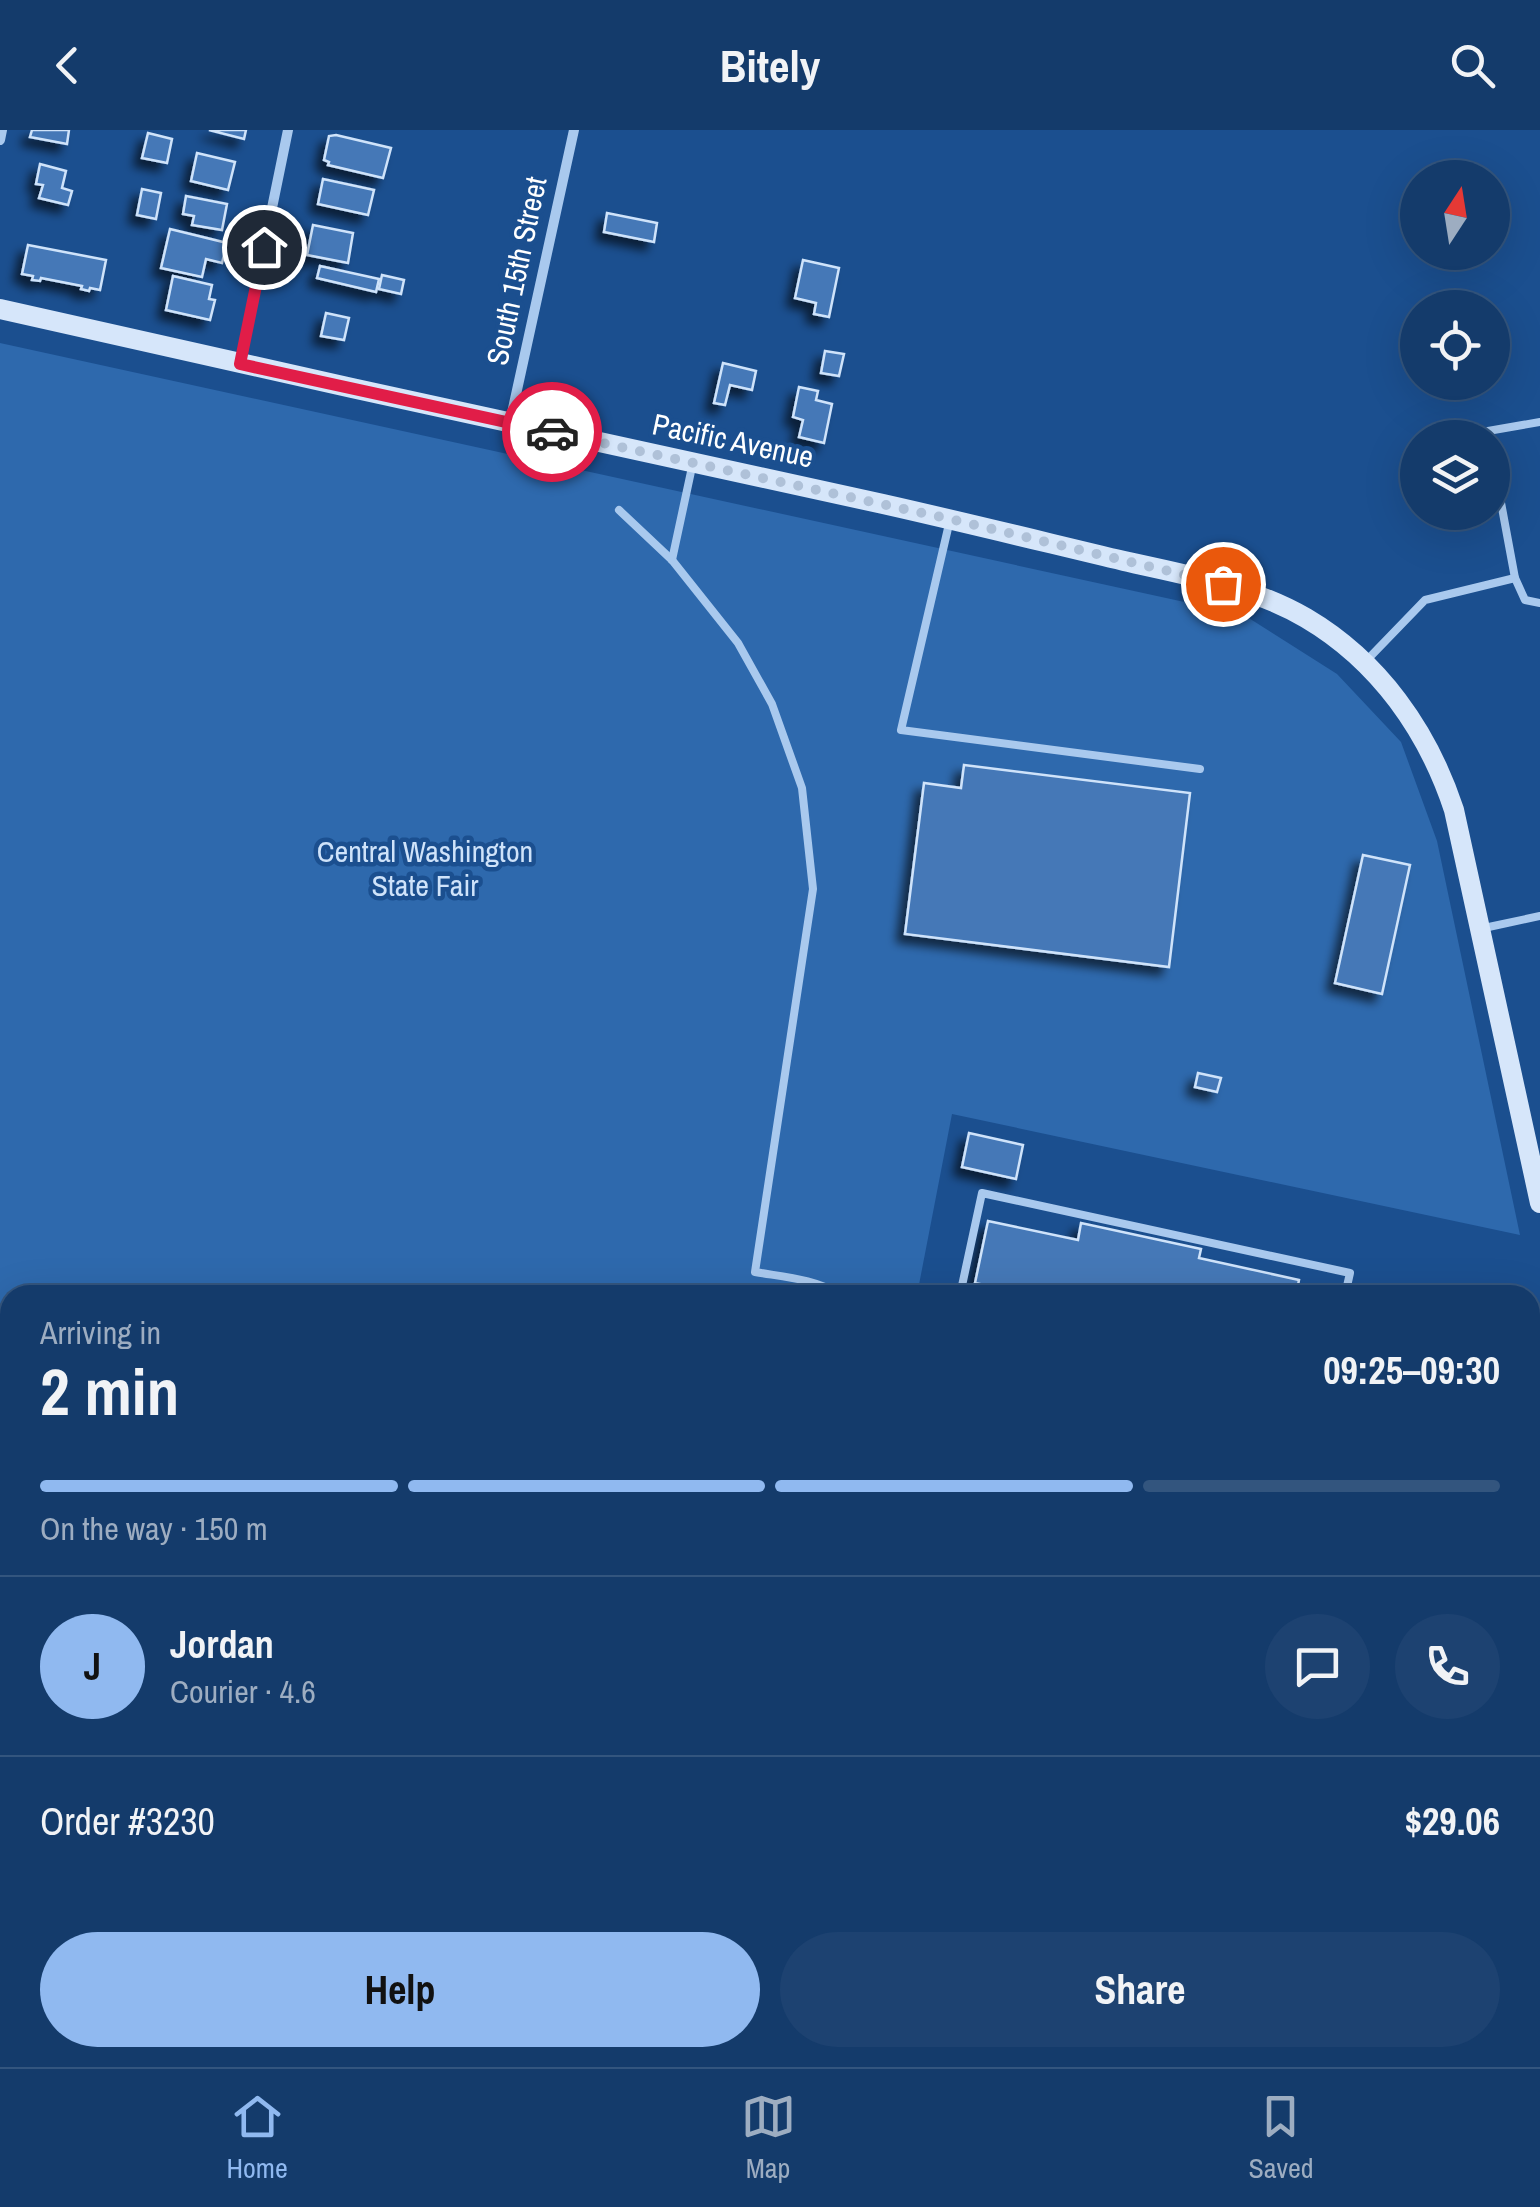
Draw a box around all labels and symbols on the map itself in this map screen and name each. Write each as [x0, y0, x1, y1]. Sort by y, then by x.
north arrow [1400, 160, 1510, 270]
street label: South 15th Street [477, 173, 556, 369]
pin [222, 205, 307, 290]
courier [502, 382, 602, 482]
street label: Pacific Avenue [649, 403, 817, 477]
pin [1181, 542, 1266, 627]
park label: Central Washington State Fair [317, 831, 533, 905]

